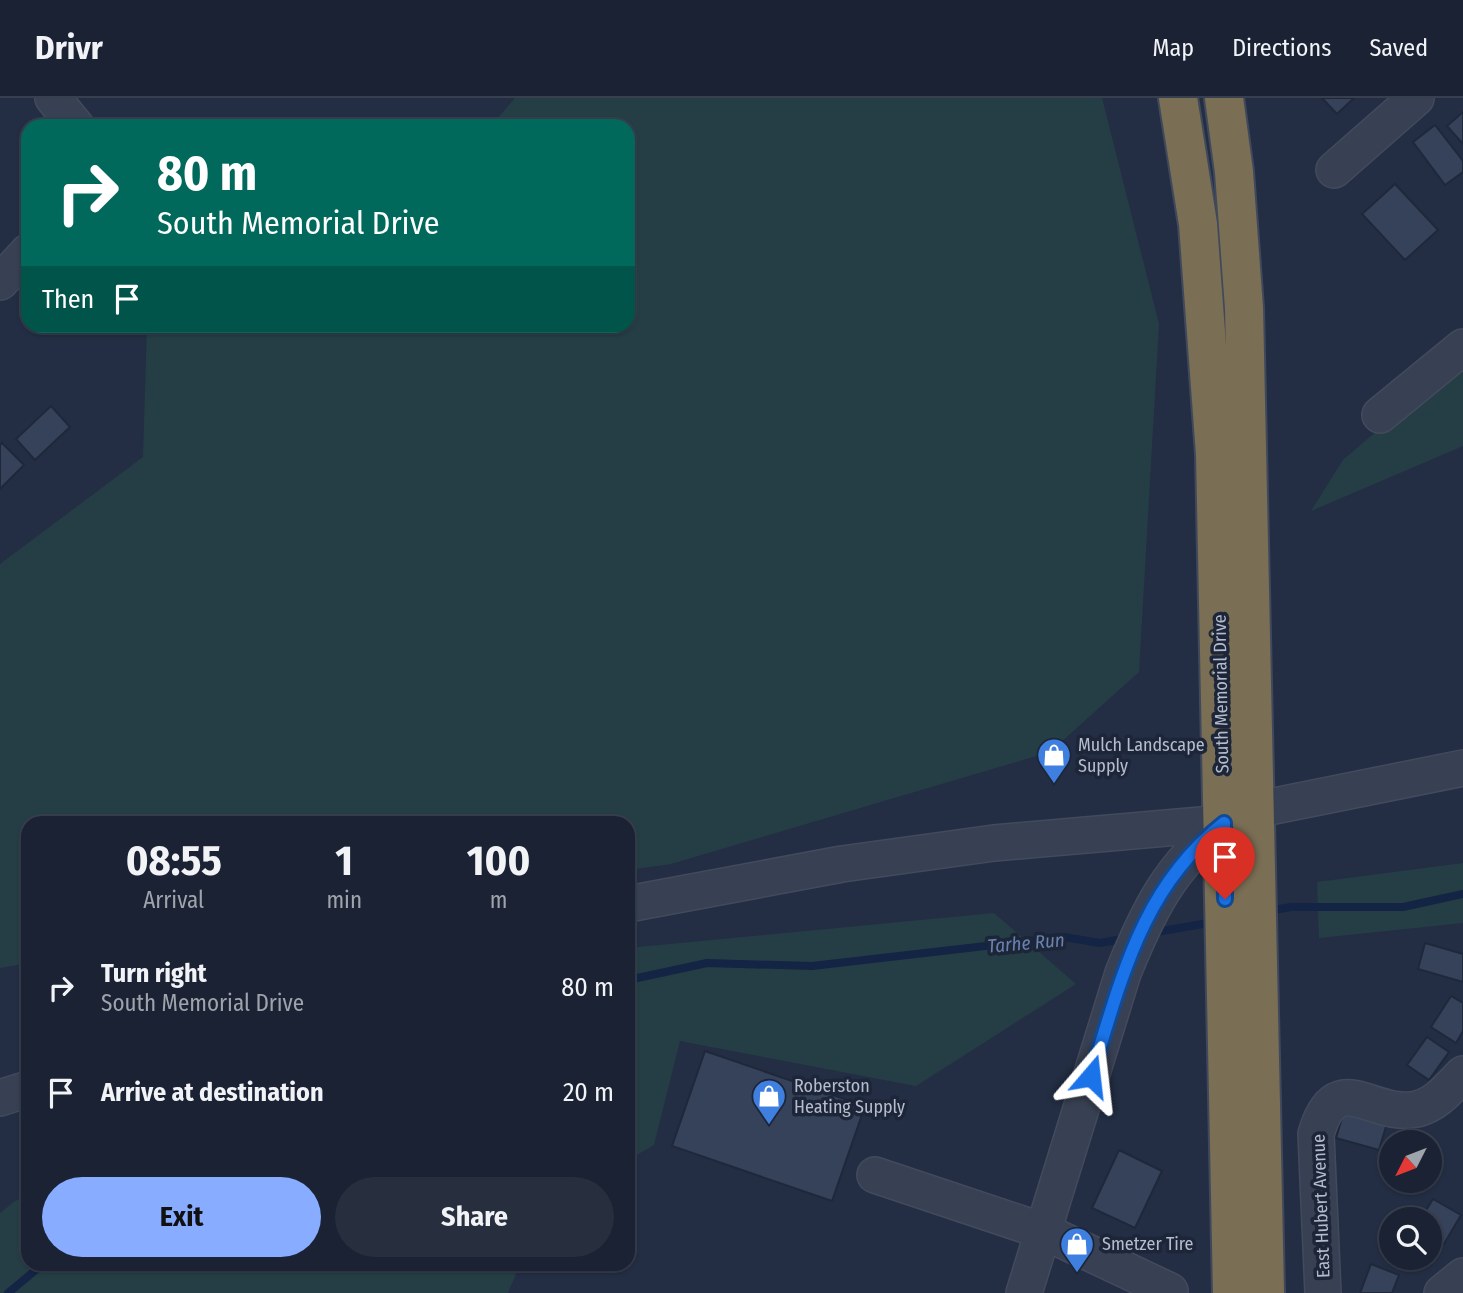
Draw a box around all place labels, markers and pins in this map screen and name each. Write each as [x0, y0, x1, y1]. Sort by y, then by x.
place label: Mulch Landscape Supply [1078, 734, 1205, 777]
shop icon: Mulch Landscape Supply [1035, 736, 1073, 785]
pin [1195, 827, 1255, 899]
place label: Roberston Heating Supply [794, 1075, 905, 1118]
shop icon: Roberston Heating Supply [750, 1077, 788, 1126]
shop icon: Smetzer Tire [1058, 1225, 1096, 1274]
place label: Smetzer Tire [1102, 1233, 1194, 1255]

